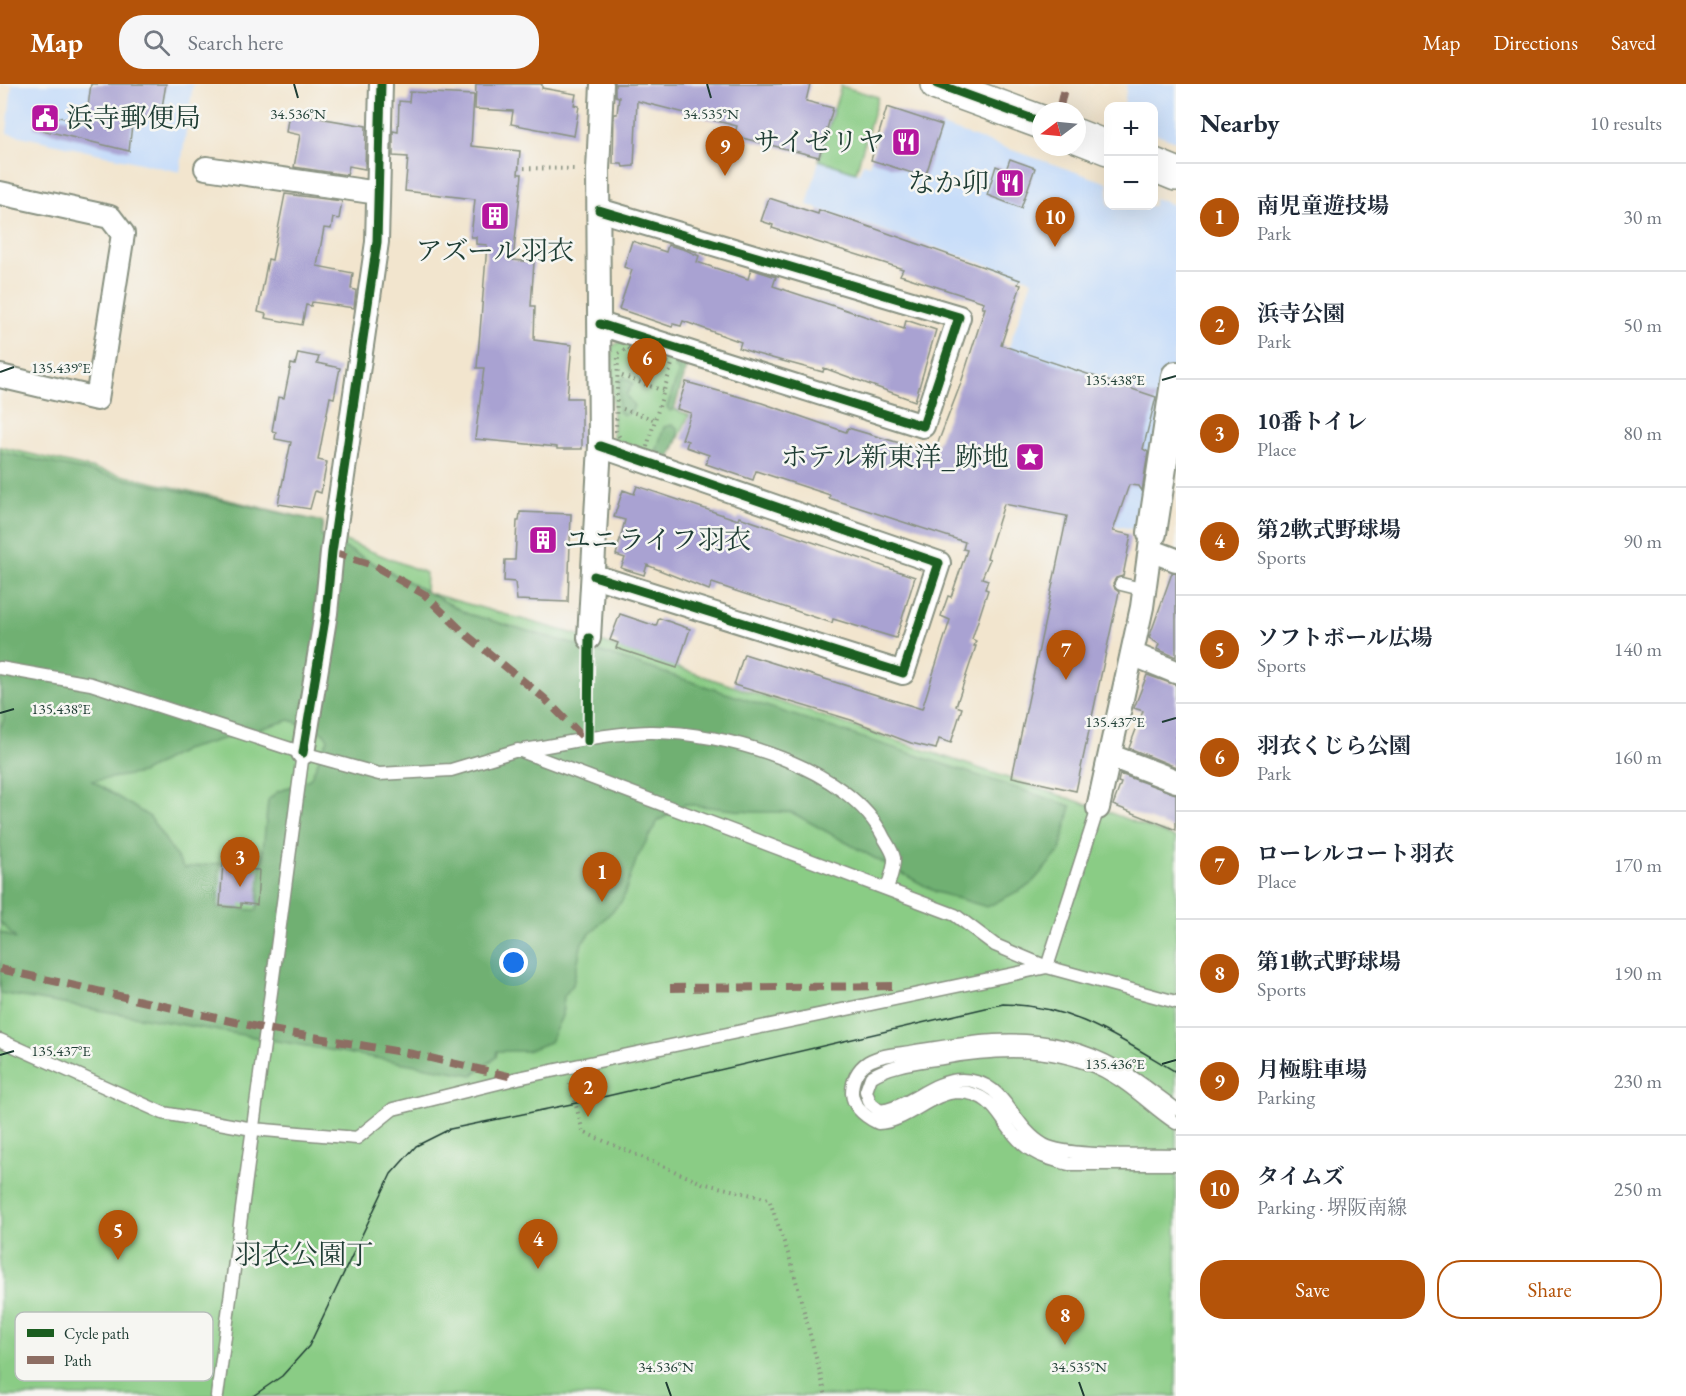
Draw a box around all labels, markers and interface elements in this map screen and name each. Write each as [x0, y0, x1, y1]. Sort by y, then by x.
search box [119, 15, 539, 69]
text: Map [30, 24, 83, 60]
icon: search [140, 26, 173, 59]
text: Search here [188, 28, 283, 57]
text: Map [1423, 29, 1460, 56]
text: Directions [1493, 29, 1578, 56]
text: Saved [1611, 29, 1656, 56]
place label: 浜寺郵便局 [66, 100, 201, 135]
public building icon: 浜寺郵便局 [29, 102, 61, 134]
north arrow [1032, 102, 1086, 156]
map controls [1104, 102, 1158, 210]
button: + [1104, 102, 1158, 156]
text: 34.536°N [270, 104, 326, 123]
text: 34.535°N [683, 104, 739, 123]
text: Nearby [1200, 106, 1280, 140]
text: 10 results [1590, 110, 1662, 136]
place label: サイゼリヤ [753, 124, 885, 159]
pin: 9 [706, 126, 744, 176]
restaurant icon: サイゼリヤ [890, 126, 922, 158]
button: − [1104, 156, 1158, 210]
place label: なか卯 [908, 165, 989, 200]
restaurant icon: なか卯 [994, 167, 1026, 199]
text: 南児童遊技場 [1257, 191, 1389, 220]
pin: 10 [1036, 198, 1074, 247]
building icon: アズール羽衣 [479, 200, 511, 232]
text: 1 [1214, 204, 1225, 230]
text: 30 m [1623, 204, 1662, 230]
text: Park [1257, 220, 1291, 246]
place label: アズール羽衣 [415, 233, 575, 268]
text: 浜寺公園 [1257, 299, 1345, 328]
text: 2 [1214, 312, 1225, 338]
text: 50 m [1623, 312, 1662, 338]
text: Park [1257, 328, 1291, 354]
pin: 6 [628, 338, 666, 388]
text: 135.439°E [31, 358, 91, 377]
text: 135.438°E [1085, 370, 1145, 389]
text: 10番トイレ [1257, 407, 1367, 436]
text: 3 [1214, 420, 1225, 446]
text: 80 m [1623, 420, 1662, 446]
text: Place [1257, 436, 1296, 462]
place label: ホテル新東洋_跡地 [781, 439, 1009, 474]
place icon: ホテル新東洋_跡地 [1014, 441, 1046, 473]
text: 第2軟式野球場 [1257, 515, 1401, 544]
place label: ユニライフ羽衣 [564, 522, 751, 557]
building icon: ユニライフ羽衣 [527, 524, 559, 556]
text: 4 [1214, 528, 1225, 554]
text: 90 m [1623, 528, 1662, 554]
text: Sports [1257, 544, 1306, 570]
text: ソフトボール広場 [1257, 623, 1433, 652]
pin: 7 [1046, 630, 1086, 680]
text: 5 [1214, 636, 1225, 662]
text: 140 m [1614, 636, 1662, 662]
text: Sports [1257, 652, 1306, 678]
text: 135.438°E [31, 699, 91, 718]
text: 135.437°E [1085, 712, 1145, 731]
text: 羽衣くじら公園 [1257, 731, 1411, 760]
text: 6 [1214, 744, 1225, 770]
text: 160 m [1614, 744, 1662, 770]
text: Park [1257, 760, 1291, 786]
pin: 3 [220, 838, 260, 887]
text: ローレルコート羽衣 [1257, 839, 1454, 868]
pin: 1 [582, 852, 622, 902]
text: 7 [1214, 852, 1225, 878]
text: 170 m [1614, 852, 1662, 878]
text: Place [1257, 868, 1296, 894]
text: 第1軟式野球場 [1257, 947, 1401, 976]
your location [499, 948, 528, 977]
text: 8 [1214, 960, 1225, 986]
text: 190 m [1614, 960, 1662, 986]
text: Sports [1257, 976, 1306, 1002]
text: 135.437°E [31, 1041, 91, 1060]
text: 135.436°E [1085, 1054, 1145, 1073]
text: 月極駐車場 [1257, 1055, 1367, 1084]
pin: 2 [568, 1068, 608, 1117]
text: 9 [1214, 1068, 1225, 1094]
text: 230 m [1614, 1068, 1662, 1094]
text: Parking [1257, 1084, 1315, 1110]
text: タイムズ [1257, 1162, 1345, 1191]
text: 10 [1209, 1176, 1230, 1202]
text: 250 m [1614, 1176, 1662, 1202]
text: Parking · 堺阪南線 [1257, 1194, 1407, 1220]
pin: 5 [98, 1210, 138, 1260]
pin: 4 [518, 1220, 558, 1269]
district label: 羽衣公園丁 [234, 1236, 374, 1272]
button: Save [1200, 1260, 1425, 1319]
button: Share [1437, 1260, 1662, 1319]
pin: 8 [1046, 1296, 1084, 1345]
legend [15, 1312, 213, 1381]
text: Cycle path [64, 1323, 129, 1344]
text: Path [64, 1350, 92, 1371]
text: 34.536°N [638, 1357, 694, 1376]
text: 34.535°N [1051, 1357, 1107, 1376]

